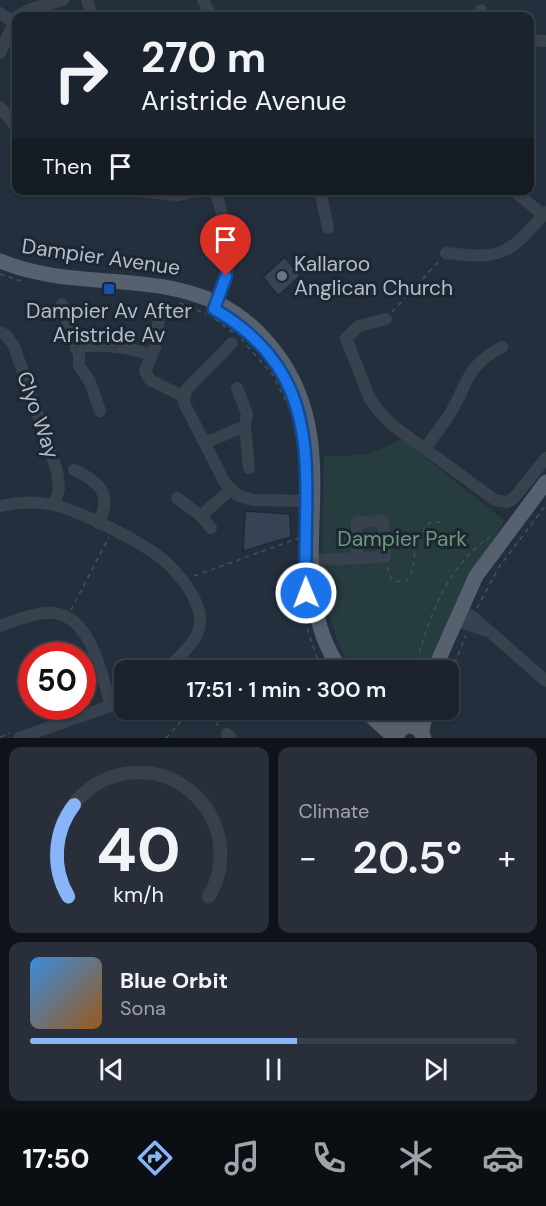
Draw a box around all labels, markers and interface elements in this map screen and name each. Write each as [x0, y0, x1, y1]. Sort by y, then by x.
text: 270 m [141, 30, 266, 85]
icon: right [42, 36, 120, 114]
text: Aristride Avenue [141, 83, 347, 118]
icon: arrive [104, 150, 137, 183]
text: Then [42, 152, 92, 181]
pin [200, 214, 251, 276]
icon: arrive [209, 223, 242, 256]
street label: Dampier Avenue [20, 232, 182, 282]
place label: Kallaroo Anglican Church [294, 250, 453, 302]
marker: Kallaroo Anglican Church [275, 269, 289, 283]
marker: Dampier Av After Aristride Av [102, 282, 116, 296]
place label: Dampier Av After Aristride Av [26, 297, 192, 349]
street label: Clyo Way [10, 368, 66, 463]
park label: Dampier Park [337, 525, 467, 553]
position arrow [274, 561, 338, 625]
speed limit sign: 50 [18, 642, 96, 720]
text: 17:51 · 1 min · 300 m [187, 675, 386, 704]
text: Climate [299, 798, 369, 824]
text: 40 [97, 809, 181, 890]
text: 20.5° [352, 828, 462, 887]
text: − [299, 836, 317, 879]
text: + [498, 836, 516, 879]
text: km/h [113, 881, 164, 909]
text: Blue Orbit [120, 966, 228, 995]
text: Sona [120, 995, 166, 1021]
icon: previous [95, 1053, 128, 1086]
icon: pause [257, 1053, 290, 1086]
icon: next [419, 1053, 452, 1086]
icon: directions [134, 1137, 176, 1179]
icon: music [221, 1137, 263, 1179]
icon: phone [308, 1137, 350, 1179]
icon: climate [395, 1137, 437, 1179]
icon: car [482, 1137, 524, 1179]
text: 17:50 [22, 1141, 89, 1176]

